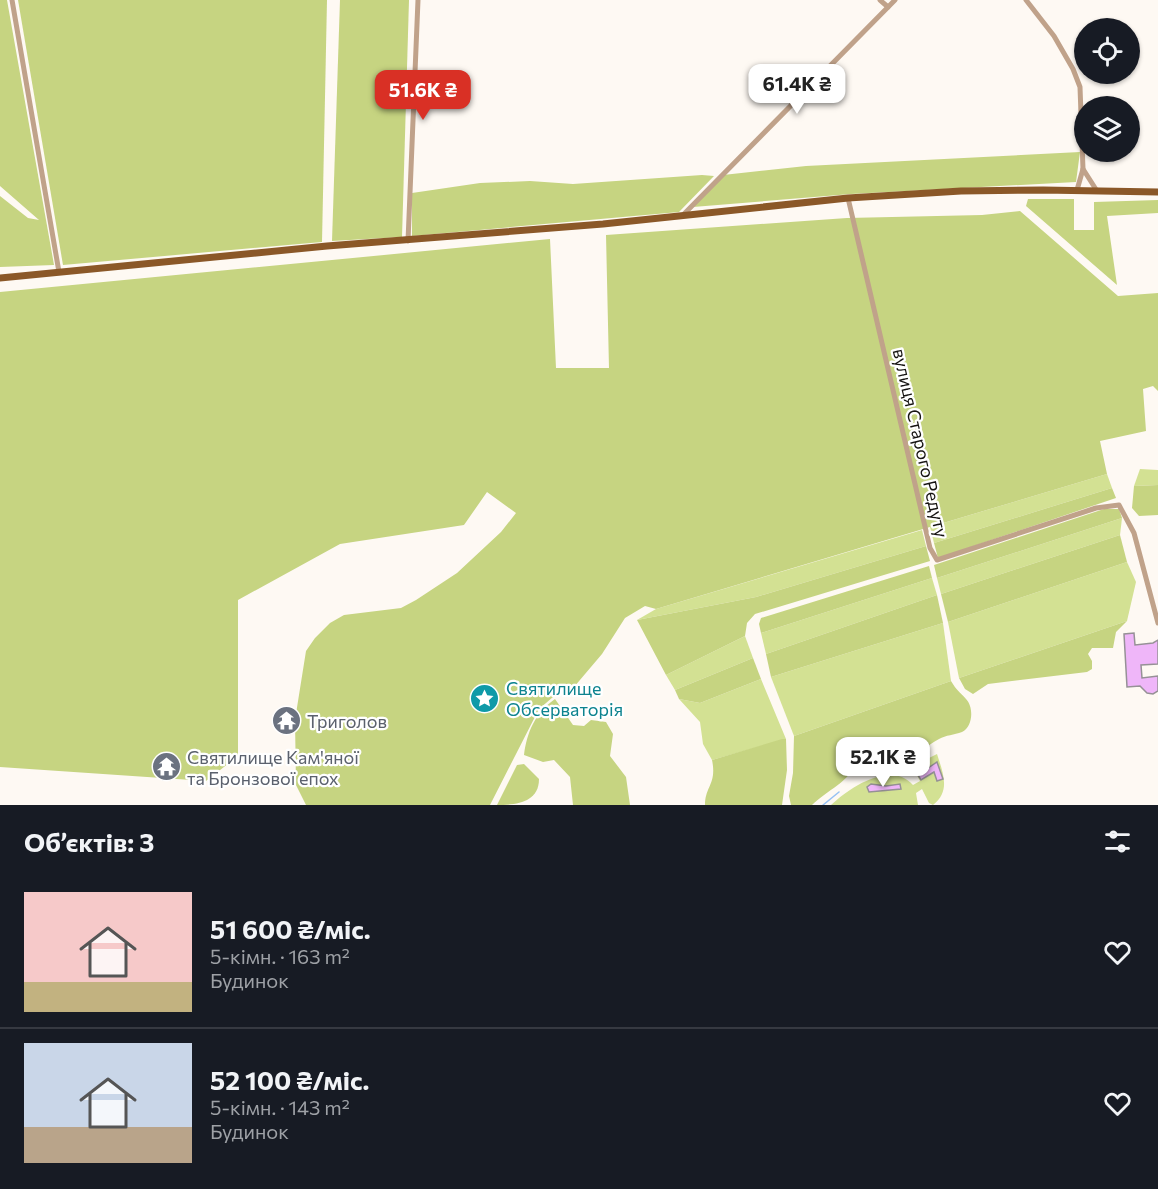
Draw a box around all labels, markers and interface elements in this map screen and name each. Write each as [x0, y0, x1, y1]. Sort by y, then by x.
map controls [1074, 18, 1140, 162]
button: locate [1074, 18, 1140, 84]
pin: 61.4K ₴ [742, 64, 852, 115]
pin: 51.6K ₴ [368, 70, 478, 121]
text: 61.4K ₴ [762, 71, 832, 95]
text: 51.6K ₴ [389, 77, 457, 101]
button: layers [1074, 96, 1140, 162]
street label: вулиця Старого Редуту [889, 346, 953, 540]
place label: Святилище Обсерваторія [506, 677, 623, 720]
place icon: Святилище Обсерваторія [469, 682, 501, 714]
temple icon: Триголов [270, 705, 302, 737]
place label: Триголов [307, 710, 387, 732]
pin: 52.1K ₴ [828, 737, 938, 788]
text: 52.1K ₴ [850, 744, 916, 768]
place label: Святилище Кам'яної та Бронзової епох [187, 746, 359, 789]
temple icon: Святилище Кам'яної та Бронзової епох [150, 751, 182, 783]
icon: filters [1101, 825, 1134, 858]
text: Об’єктів: 3 [24, 826, 154, 857]
text: 51 600 ₴/міс. [210, 913, 371, 944]
icon: home [72, 916, 144, 988]
icon: heart [1101, 936, 1134, 969]
text: 5-кімн. · 163 m² [210, 944, 350, 968]
text: Будинок [210, 968, 289, 992]
text: 52 100 ₴/міс. [210, 1064, 369, 1095]
icon: home [72, 1067, 144, 1139]
icon: heart [1101, 1087, 1134, 1120]
text: 5-кімн. · 143 m² [210, 1095, 350, 1119]
text: Будинок [210, 1119, 289, 1143]

